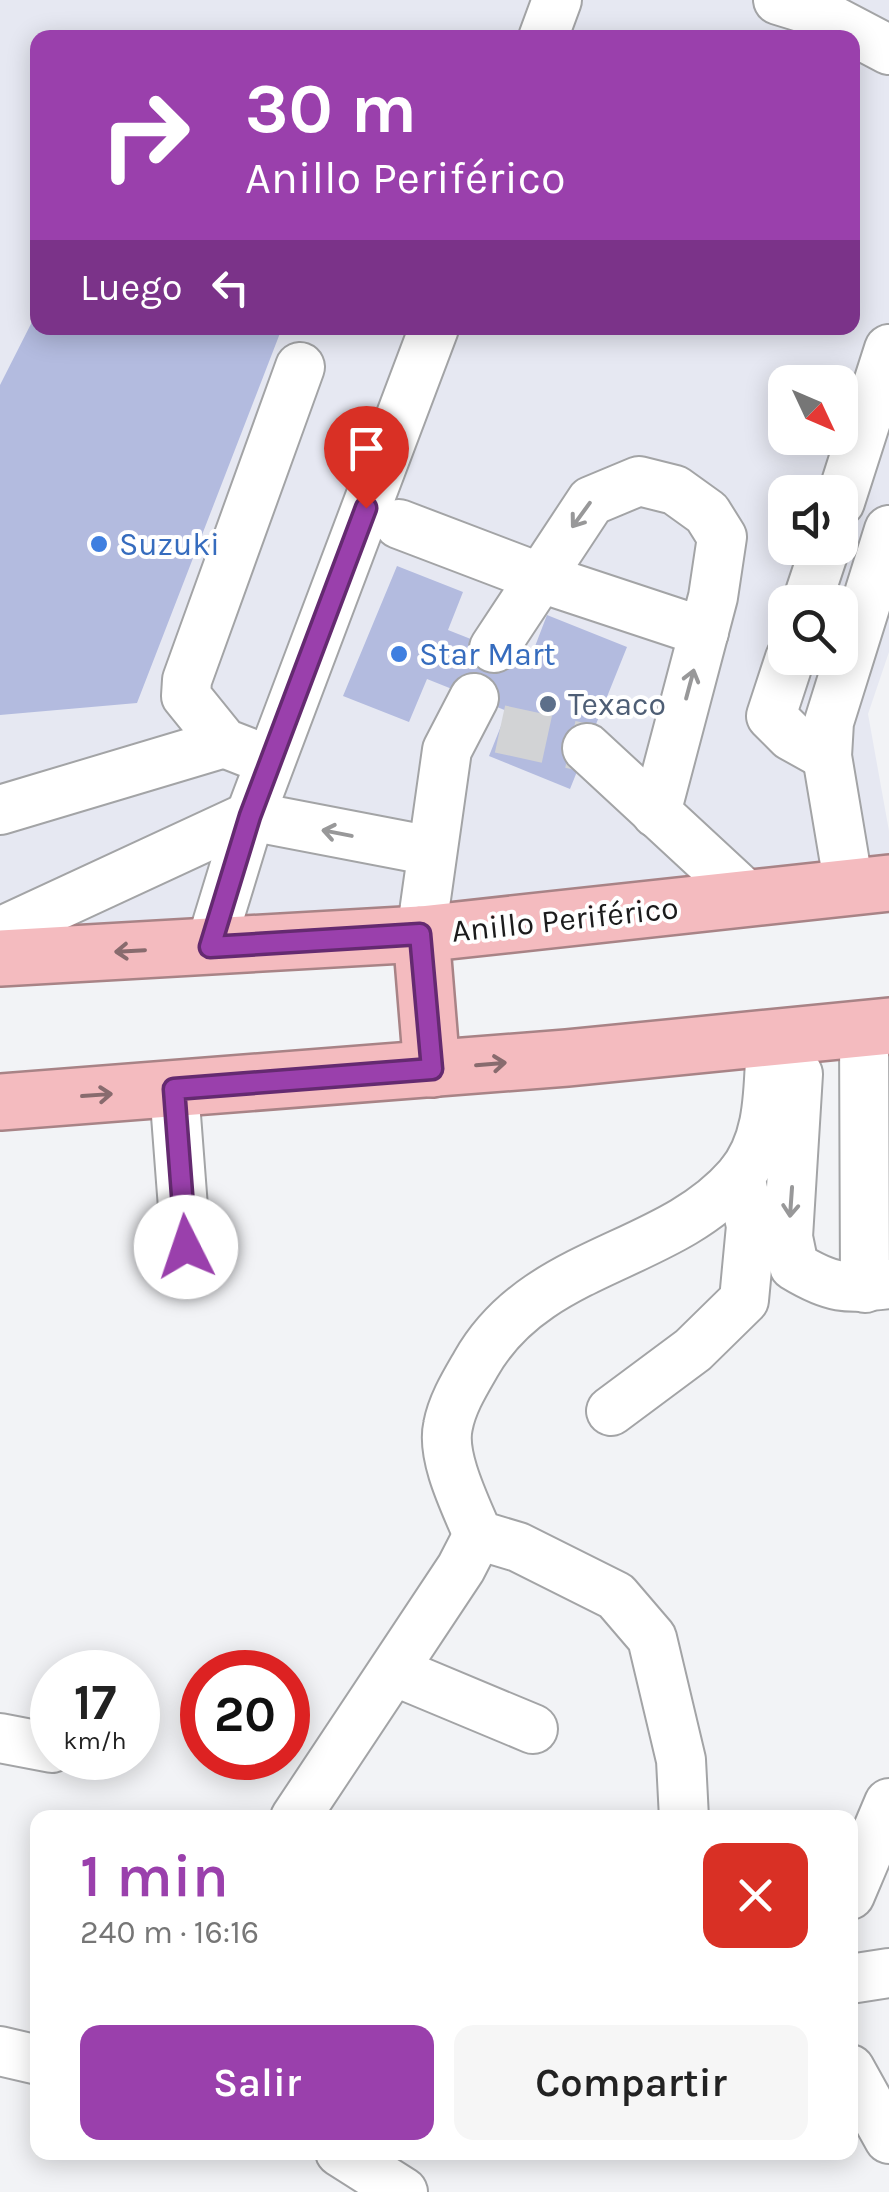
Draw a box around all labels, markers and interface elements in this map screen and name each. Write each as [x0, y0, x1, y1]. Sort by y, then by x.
text: 30 m [245, 68, 417, 150]
icon: right [80, 70, 210, 200]
text: Anillo Periférico [245, 152, 566, 204]
icon: left [203, 260, 258, 315]
text: Luego [80, 265, 183, 310]
north arrow [768, 365, 858, 455]
map controls [768, 365, 858, 675]
pin [324, 406, 409, 509]
icon: arrive [339, 421, 394, 476]
button: sound [768, 475, 858, 565]
one-way arrow [571, 501, 592, 528]
place label: Suzuki [119, 526, 220, 563]
marker: Suzuki [88, 533, 110, 555]
button: search [768, 585, 858, 675]
place label: Star Mart [419, 636, 555, 673]
marker: Star Mart [388, 643, 410, 665]
one-way arrow [681, 669, 700, 700]
place label: Texaco [568, 686, 666, 723]
marker: Texaco [537, 693, 559, 715]
one-way arrow [321, 822, 353, 841]
street label: Anillo Periférico [450, 889, 680, 950]
one-way arrow [114, 942, 146, 961]
one-way arrow [475, 1055, 507, 1074]
one-way arrow [81, 1085, 113, 1104]
one-way arrow [781, 1186, 800, 1218]
position arrow [134, 1195, 238, 1299]
speed limit sign: 20 [180, 1650, 310, 1780]
text: 17 [74, 1673, 116, 1732]
text: km/h [63, 1726, 127, 1755]
text: 1 min [80, 1841, 229, 1911]
button: close [703, 1843, 808, 1948]
text: 240 m · 16:16 [80, 1914, 259, 1951]
button: Salir [80, 2025, 434, 2140]
button: Compartir [454, 2025, 808, 2140]

